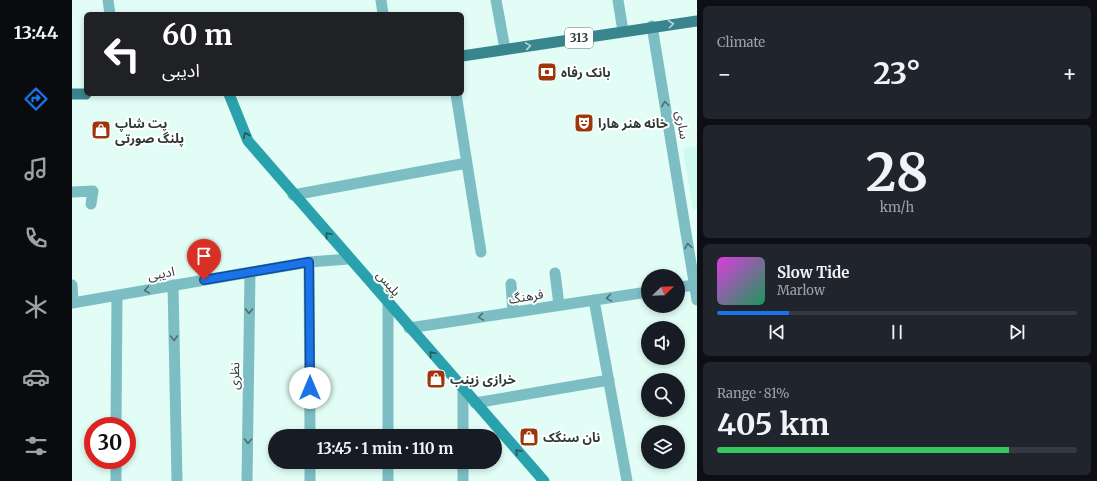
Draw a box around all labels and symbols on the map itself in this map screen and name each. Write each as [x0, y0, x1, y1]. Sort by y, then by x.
one-way arrow [667, 20, 674, 29]
road number: 313 [565, 28, 593, 48]
one-way arrow [525, 42, 531, 51]
bank icon: بانک رفاه [536, 61, 558, 83]
place label: بانک رفاه [561, 64, 611, 81]
one-way arrow [661, 101, 670, 107]
street label: ساری [672, 110, 693, 141]
theatre icon: خانه هنر هارا [573, 112, 595, 134]
place label: پت شاپ پلنگ صورتی [115, 115, 184, 147]
place label: خانه هنر هارا [598, 115, 668, 132]
shop icon: پت شاپ پلنگ صورتی [90, 119, 112, 141]
one-way arrow [242, 132, 250, 139]
one-way arrow [326, 232, 333, 240]
pin [187, 239, 221, 280]
one-way arrow [684, 243, 693, 249]
street label: ادیبی [146, 263, 176, 284]
street label: پلیس [372, 267, 405, 301]
north arrow [641, 269, 685, 313]
one-way arrow [143, 285, 150, 294]
street label: فرهنگ [507, 285, 545, 308]
one-way arrow [606, 293, 613, 302]
one-way arrow [245, 308, 253, 314]
one-way arrow [478, 312, 484, 321]
one-way arrow [170, 335, 178, 341]
one-way arrow [430, 351, 437, 359]
street label: نظری [226, 362, 243, 390]
position arrow [289, 367, 331, 409]
shop icon: خرازی زینب [425, 368, 447, 390]
place label: خرازی زینب [450, 371, 516, 388]
speed limit sign: 30 [84, 417, 136, 469]
shop icon: نان سنگک [518, 426, 540, 448]
place label: نان سنگک [543, 429, 600, 446]
one-way arrow [244, 438, 252, 444]
one-way arrow [516, 449, 523, 456]

